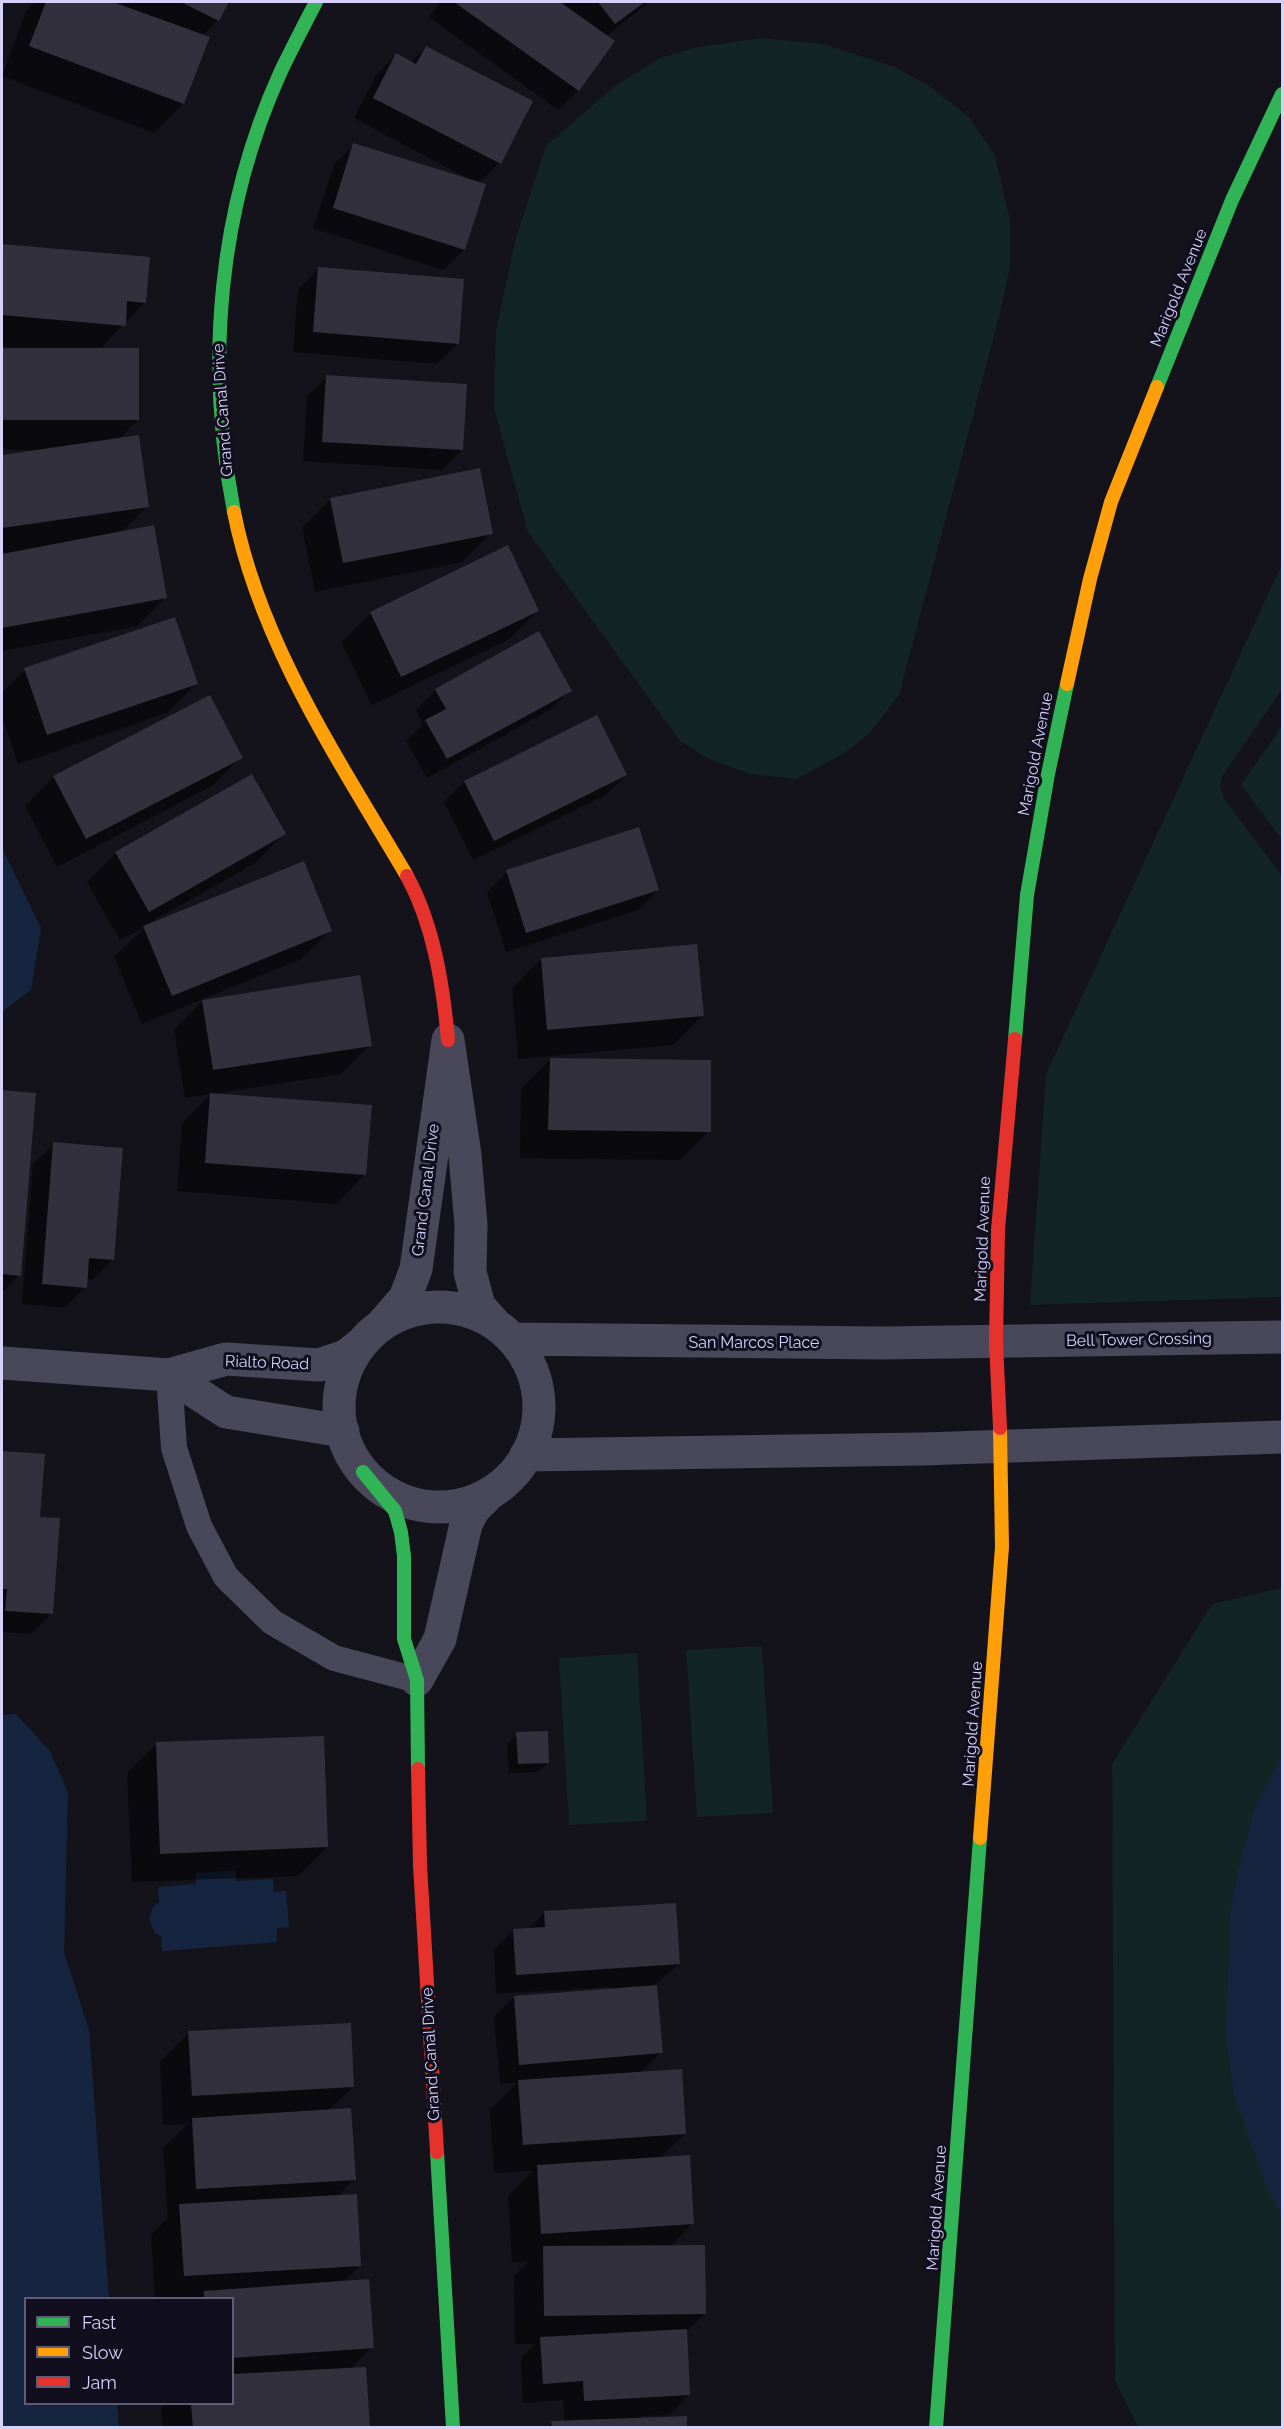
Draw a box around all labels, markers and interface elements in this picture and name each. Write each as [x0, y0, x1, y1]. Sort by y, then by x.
street label: Marigold Avenue [1147, 226, 1211, 350]
street label: Grand Canal Drive [209, 343, 237, 477]
street label: Marigold Avenue [1015, 690, 1057, 818]
street label: Grand Canal Drive [408, 1123, 444, 1257]
street label: Marigold Avenue [971, 1176, 995, 1302]
street label: Bell Tower Crossing [1066, 1329, 1212, 1351]
street label: San Marcos Place [688, 1333, 820, 1353]
street label: Rialto Road [225, 1352, 309, 1374]
street label: Marigold Avenue [959, 1661, 987, 1787]
street label: Grand Canal Drive [418, 1987, 444, 2121]
street label: Marigold Avenue [923, 2145, 951, 2271]
legend [24, 2297, 234, 2405]
text: Fast [82, 2312, 116, 2333]
text: Slow [82, 2342, 123, 2363]
text: Jam [82, 2372, 117, 2393]

